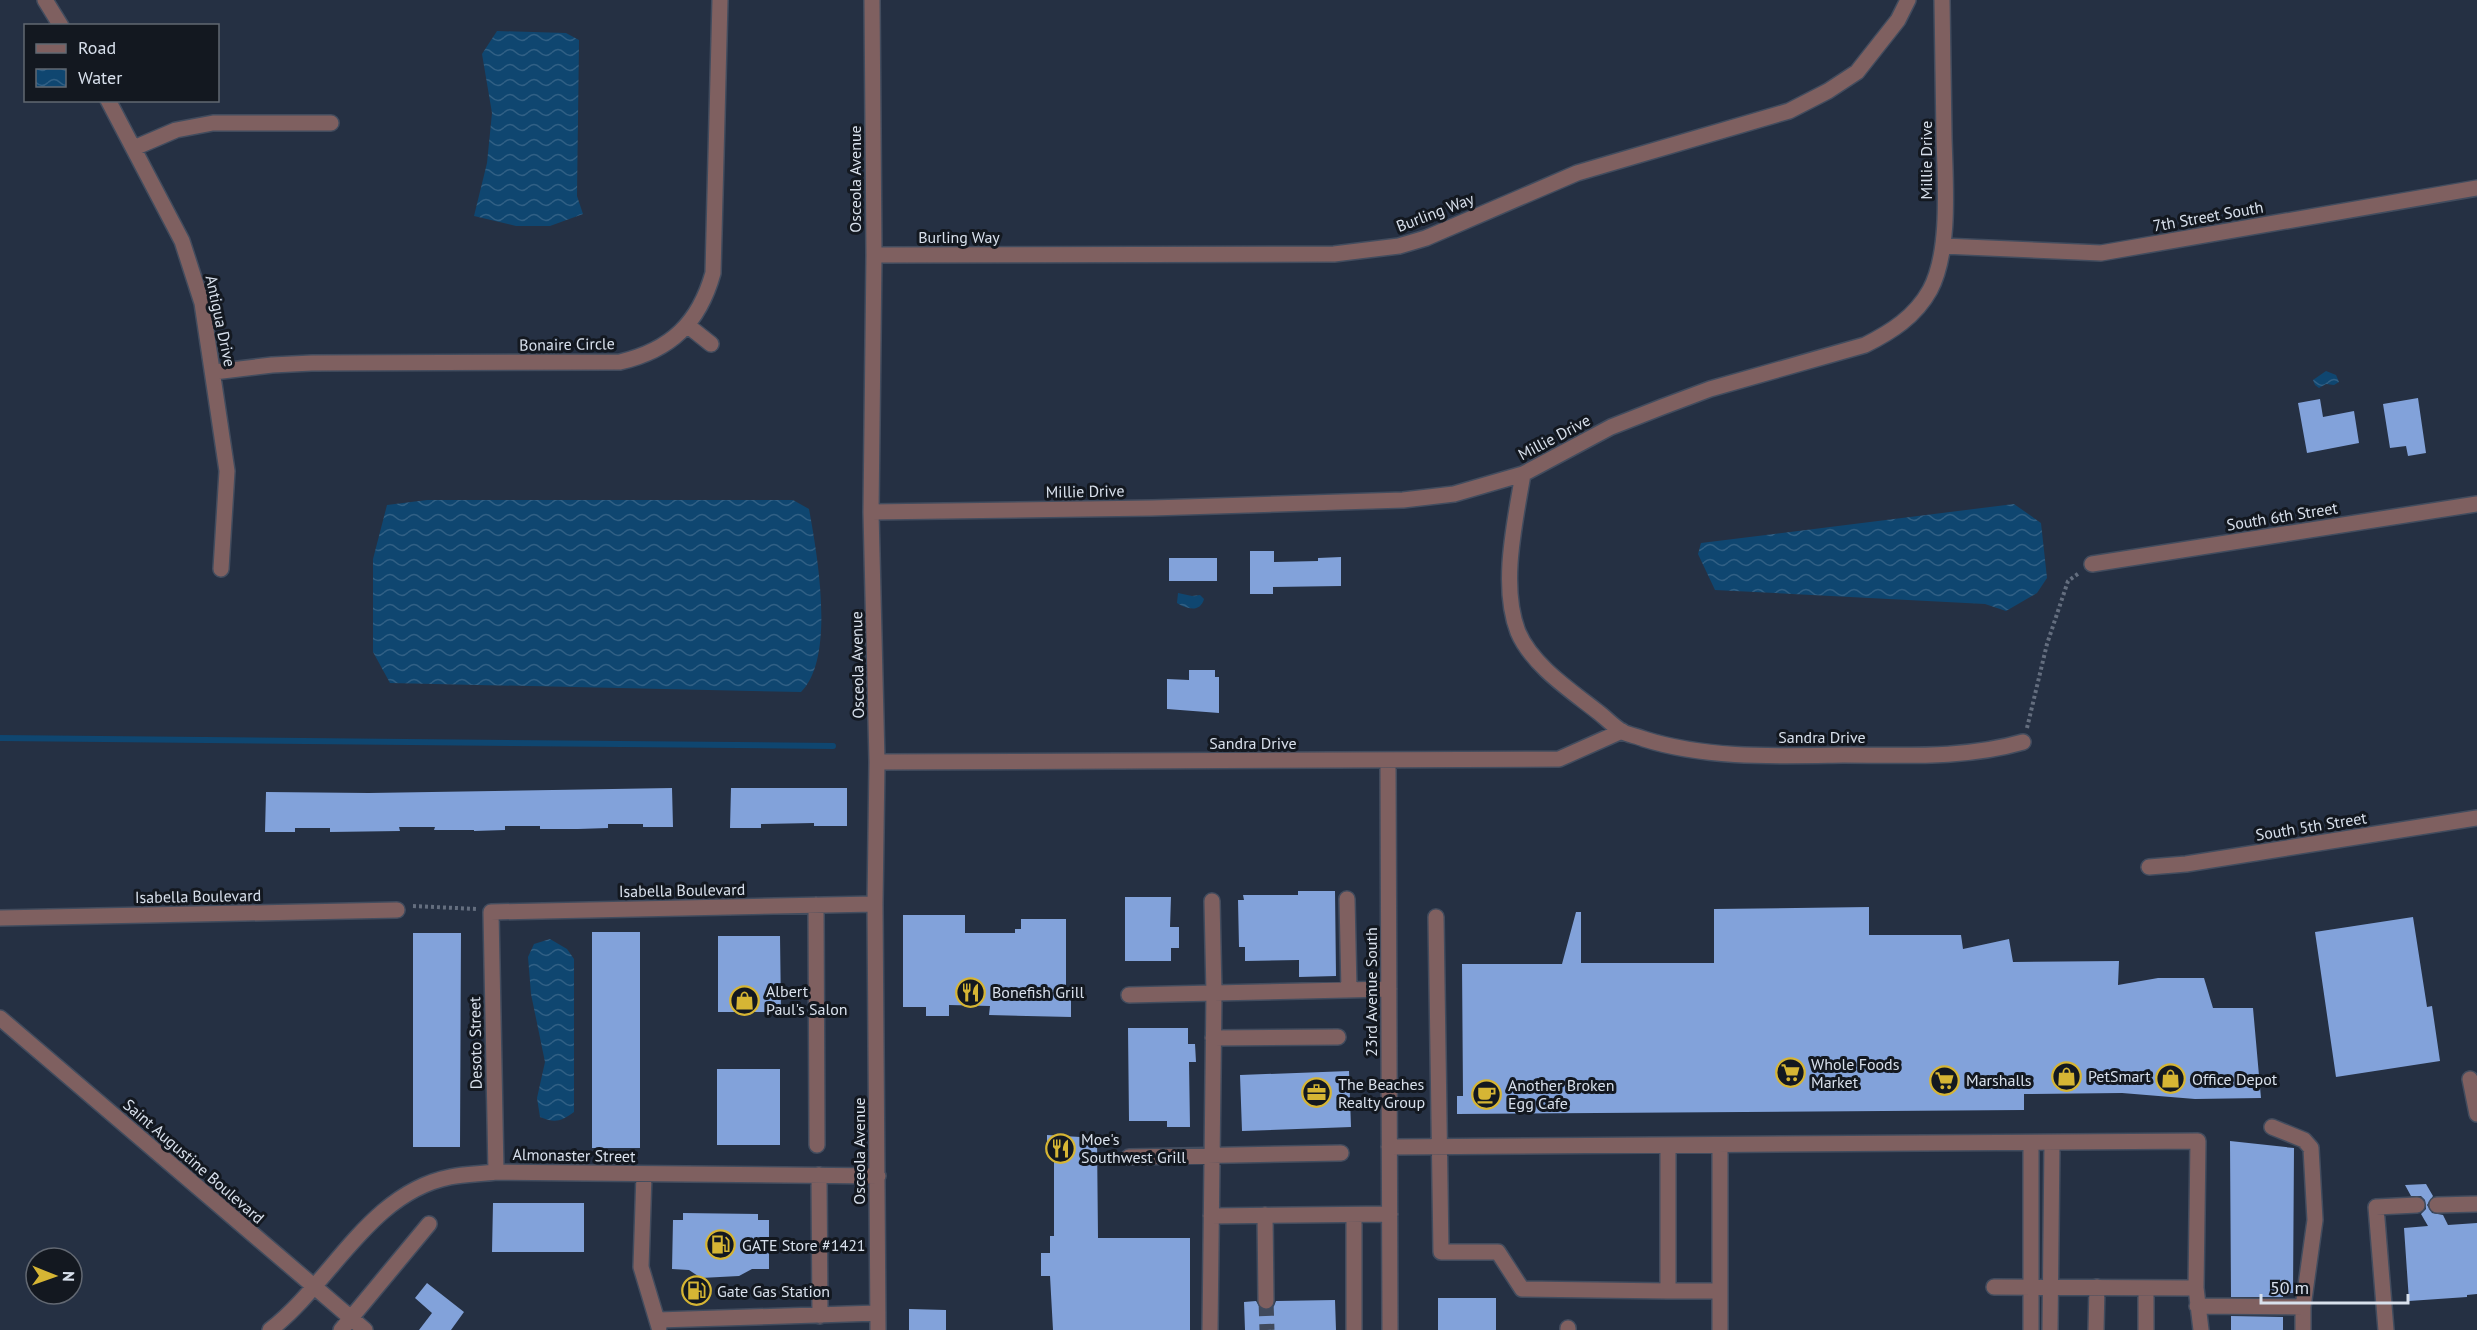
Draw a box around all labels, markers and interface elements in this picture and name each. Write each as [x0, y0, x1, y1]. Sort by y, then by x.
legend [24, 24, 219, 102]
text: Road [78, 36, 116, 59]
text: Water [78, 66, 122, 89]
street label: Millie Drive [1916, 121, 1936, 199]
street label: Osceola Avenue [845, 125, 865, 233]
street label: Burling Way [1393, 188, 1477, 236]
street label: 7th Street South [2151, 196, 2265, 236]
street label: Burling Way [918, 227, 1000, 247]
street label: Antigua Drive [202, 273, 240, 369]
street label: Bonaire Circle [519, 333, 615, 355]
street label: Millie Drive [1514, 410, 1594, 464]
street label: Millie Drive [1045, 480, 1125, 502]
street label: South 6th Street [2225, 497, 2340, 535]
street label: Osceola Avenue [846, 611, 868, 719]
street label: Sandra Drive [1778, 727, 1866, 747]
street label: Sandra Drive [1209, 733, 1297, 753]
street label: South 5th Street [2254, 807, 2369, 845]
street label: Isabella Boulevard [619, 879, 745, 901]
street label: Isabella Boulevard [135, 885, 261, 907]
street label: 23rd Avenue South [1361, 927, 1381, 1057]
restaurant icon: Bonefish Grill [955, 976, 987, 1008]
place label: Albert Paul's Salon [766, 981, 848, 1019]
place label: Bonefish Grill [992, 982, 1084, 1002]
shop icon: Albert Paul's Salon [729, 984, 761, 1016]
street label: Desoto Street [464, 996, 486, 1090]
place label: Whole Foods Market [1811, 1054, 1900, 1092]
supermarket icon: Whole Foods Market [1774, 1057, 1806, 1089]
shop icon: PetSmart [2051, 1060, 2083, 1092]
shop icon: Office Depot [2155, 1063, 2187, 1095]
supermarket icon: Marshalls [1929, 1064, 1961, 1096]
place label: PetSmart [2088, 1066, 2151, 1086]
place label: Office Depot [2192, 1069, 2278, 1089]
place label: Marshalls [1966, 1070, 2032, 1090]
place label: The Beaches Realty Group [1338, 1074, 1425, 1112]
place label: Another Broken Egg Cafe [1508, 1075, 1614, 1113]
office icon: The Beaches Realty Group [1301, 1077, 1333, 1109]
cafe icon: Another Broken Egg Cafe [1471, 1078, 1503, 1110]
street label: Saint Augustine Boulevard [119, 1094, 269, 1228]
street label: Osceola Avenue [849, 1097, 869, 1205]
place label: Moe's Southwest Grill [1081, 1129, 1186, 1167]
restaurant icon: Moe's Southwest Grill [1044, 1132, 1076, 1164]
street label: Almonaster Street [512, 1144, 636, 1166]
fuel station icon: GATE Store #1421 [705, 1229, 737, 1261]
place label: GATE Store #1421 [742, 1235, 866, 1255]
north arrow [24, 1246, 84, 1306]
scale bar [2261, 1267, 2408, 1305]
text: N [59, 1271, 79, 1282]
fuel station icon: Gate Gas Station [680, 1275, 712, 1307]
text: 50 m [2270, 1276, 2309, 1299]
place label: Gate Gas Station [717, 1281, 830, 1301]

